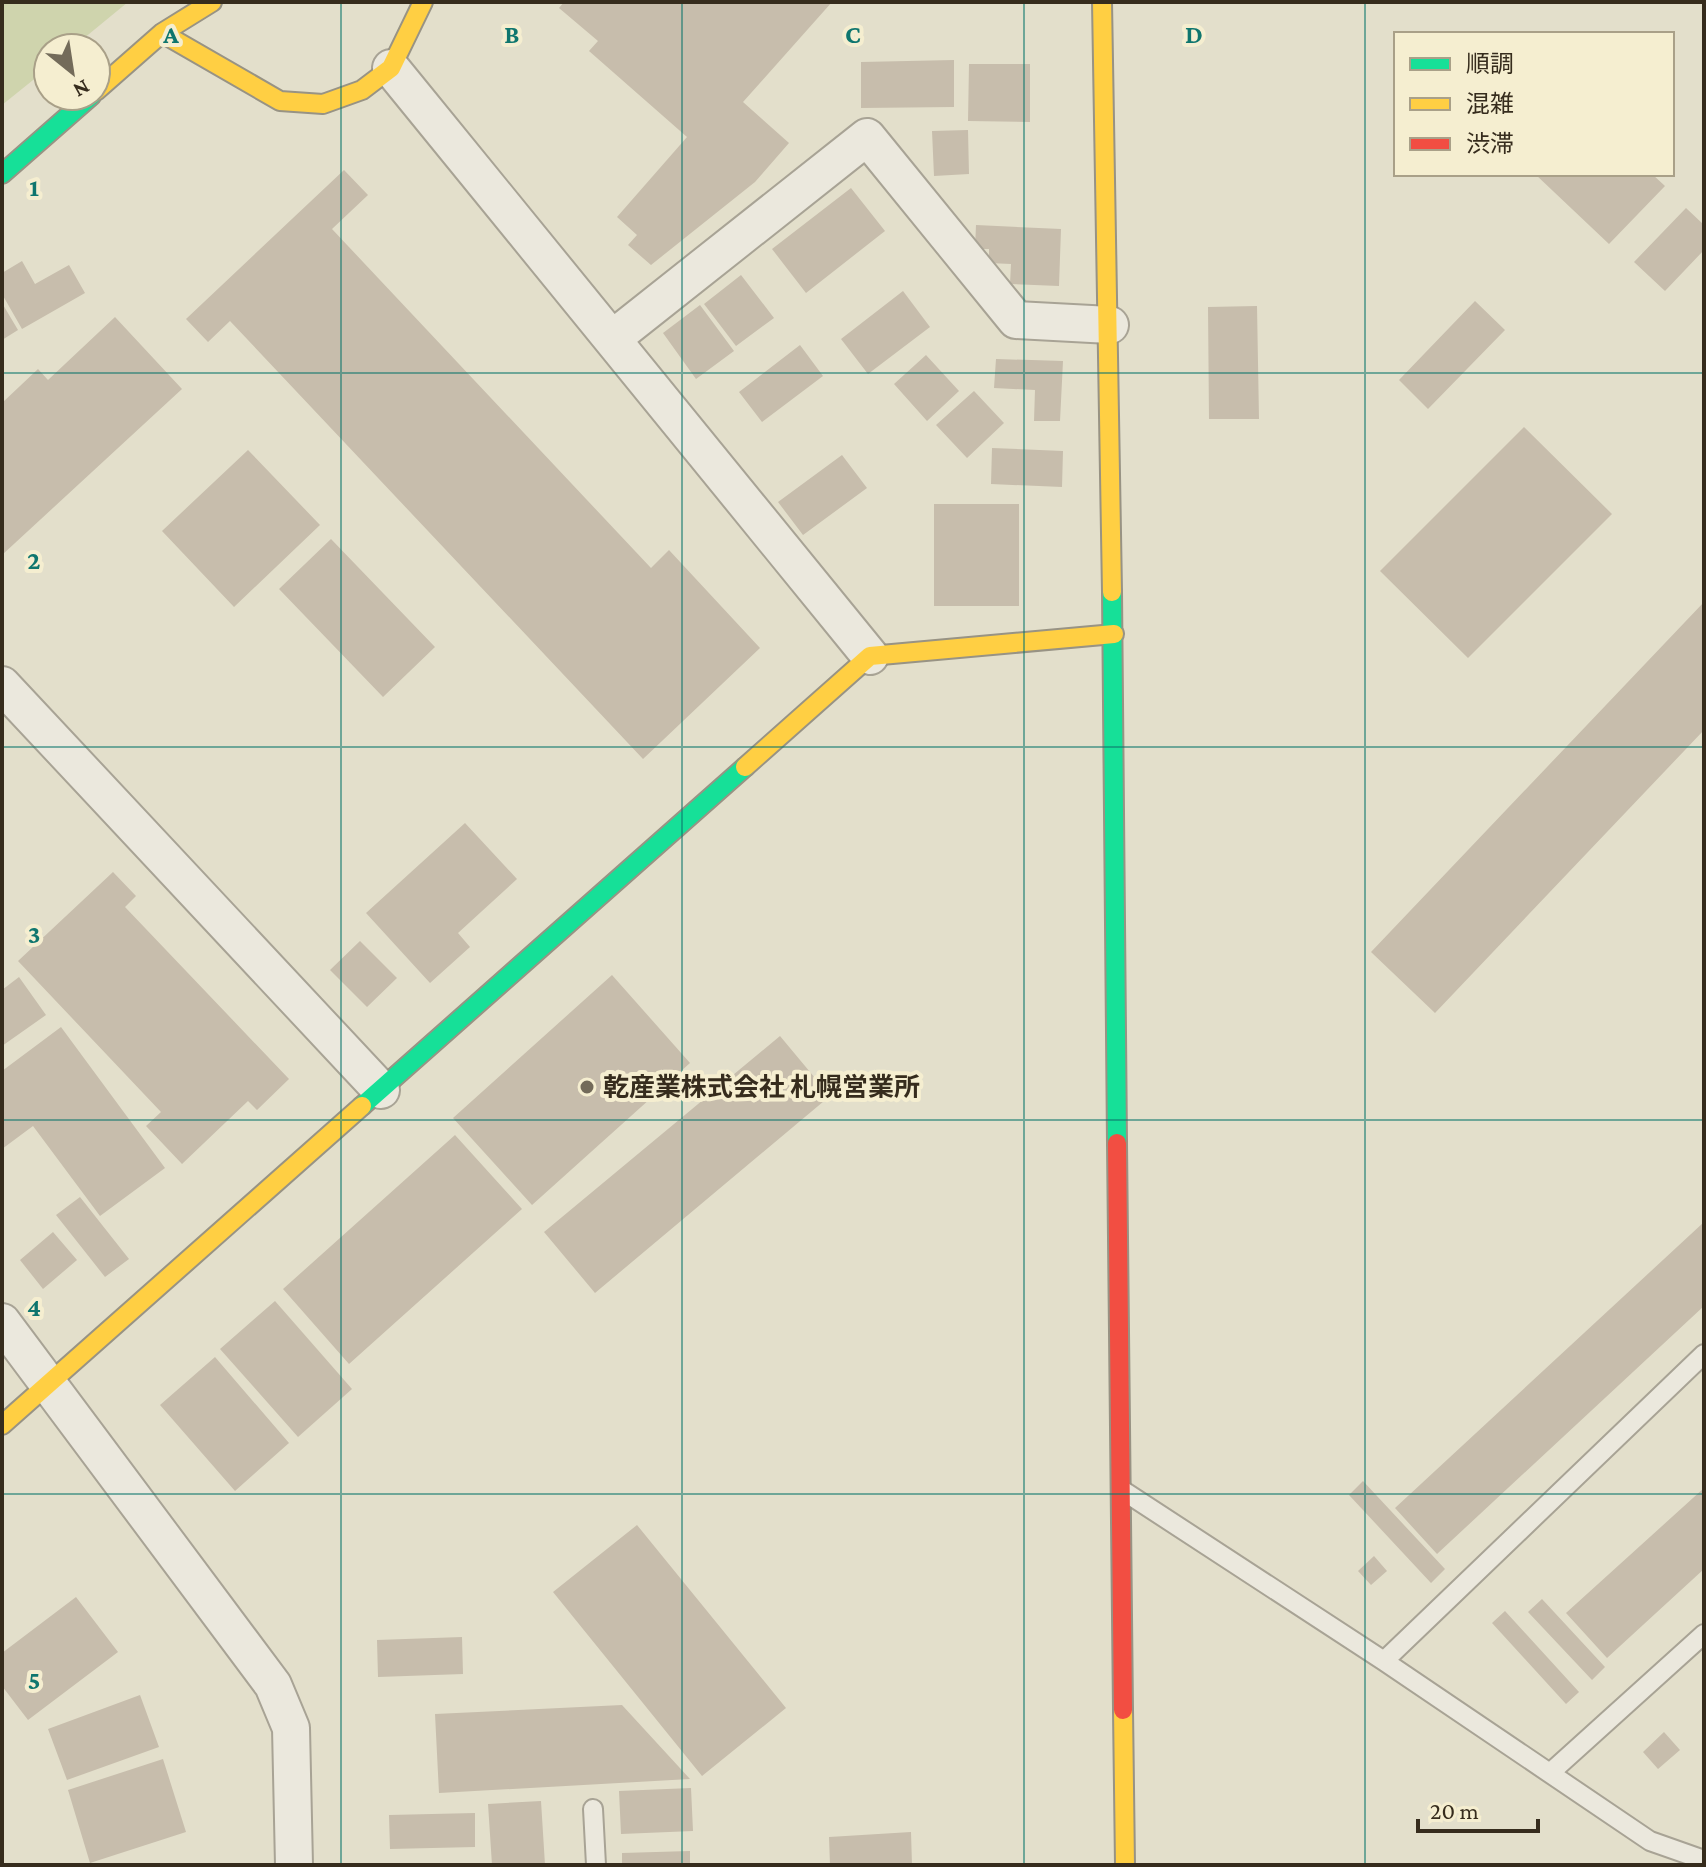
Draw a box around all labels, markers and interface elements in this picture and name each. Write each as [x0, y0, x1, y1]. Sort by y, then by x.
text: A [162, 20, 179, 49]
text: B [504, 20, 520, 49]
text: C [845, 20, 861, 49]
text: D [1185, 20, 1203, 49]
north arrow [32, 32, 112, 112]
legend [1394, 32, 1674, 176]
text: 順調 [1466, 50, 1514, 77]
text: N [69, 74, 94, 103]
text: 混雑 [1466, 90, 1514, 117]
text: 渋滞 [1466, 130, 1514, 157]
text: 1 [29, 173, 39, 202]
text: 2 [27, 546, 41, 575]
text: 3 [28, 920, 40, 949]
place label: 乾産業株式会社 札幌営業所 [603, 1073, 920, 1102]
marker: 乾産業株式会社 札幌営業所 [578, 1078, 596, 1096]
text: 4 [27, 1293, 41, 1322]
text: 5 [28, 1666, 40, 1695]
scale bar [1418, 1783, 1538, 1833]
text: 20 m [1430, 1797, 1479, 1824]

